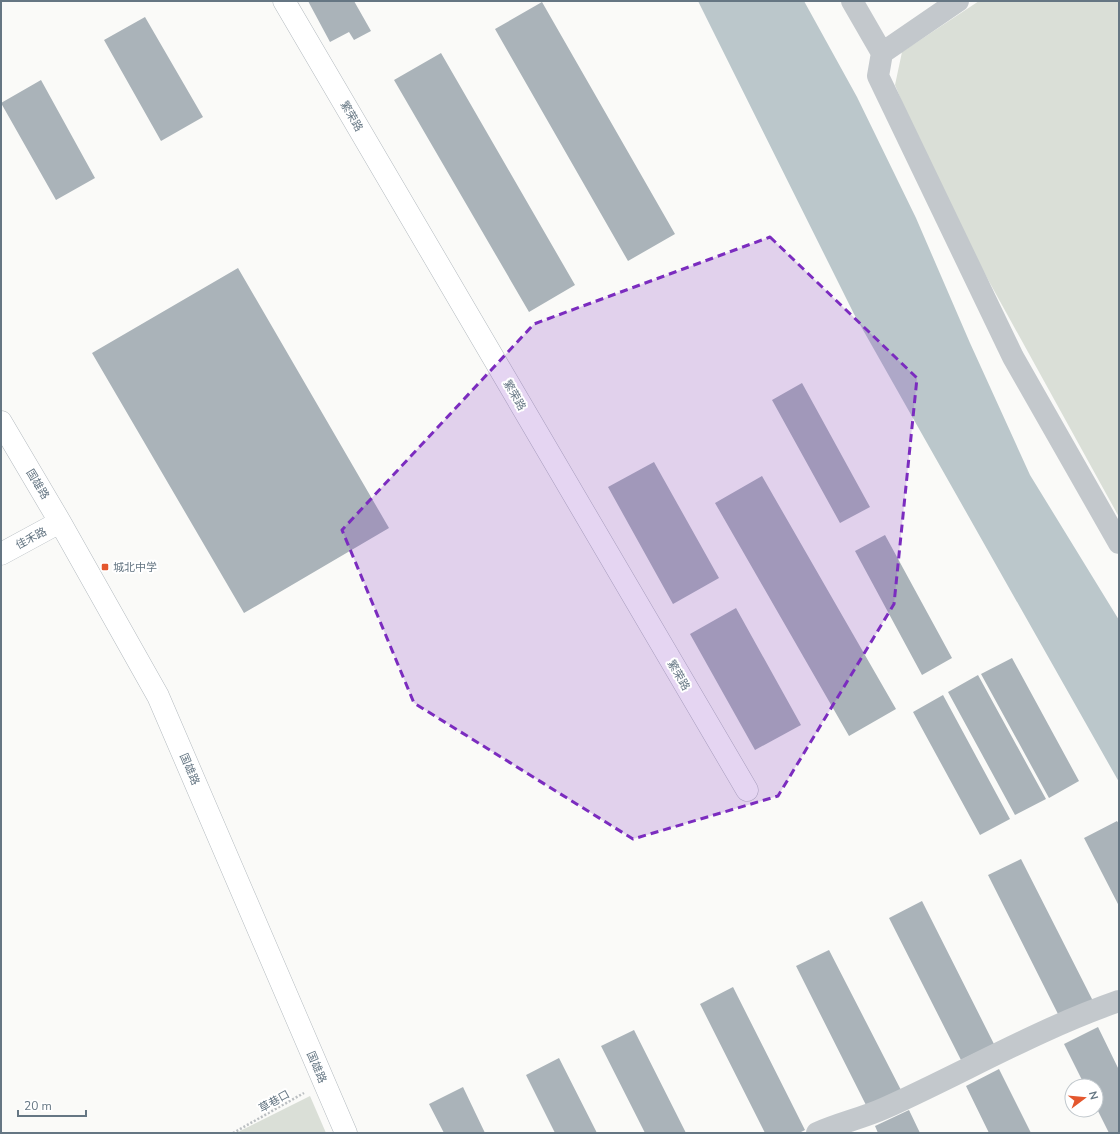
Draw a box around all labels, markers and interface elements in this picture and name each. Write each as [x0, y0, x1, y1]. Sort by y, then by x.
street label: 繁荣路 [337, 98, 366, 134]
street label: 繁荣路 [500, 377, 529, 413]
street label: 国雄路 [23, 466, 52, 502]
street label: 佳禾路 [13, 524, 49, 553]
place label: 城北中学 [113, 560, 157, 575]
marker: 城北中学 [100, 562, 110, 572]
street label: 繁荣路 [664, 657, 693, 693]
street label: 国雄路 [176, 751, 203, 787]
street label: 国雄路 [303, 1049, 330, 1085]
north arrow [1064, 1078, 1104, 1118]
street label: 草巷口 [256, 1087, 292, 1116]
text: N [1085, 1089, 1101, 1101]
scale bar [18, 1092, 86, 1118]
text: 20 m [24, 1098, 52, 1114]

